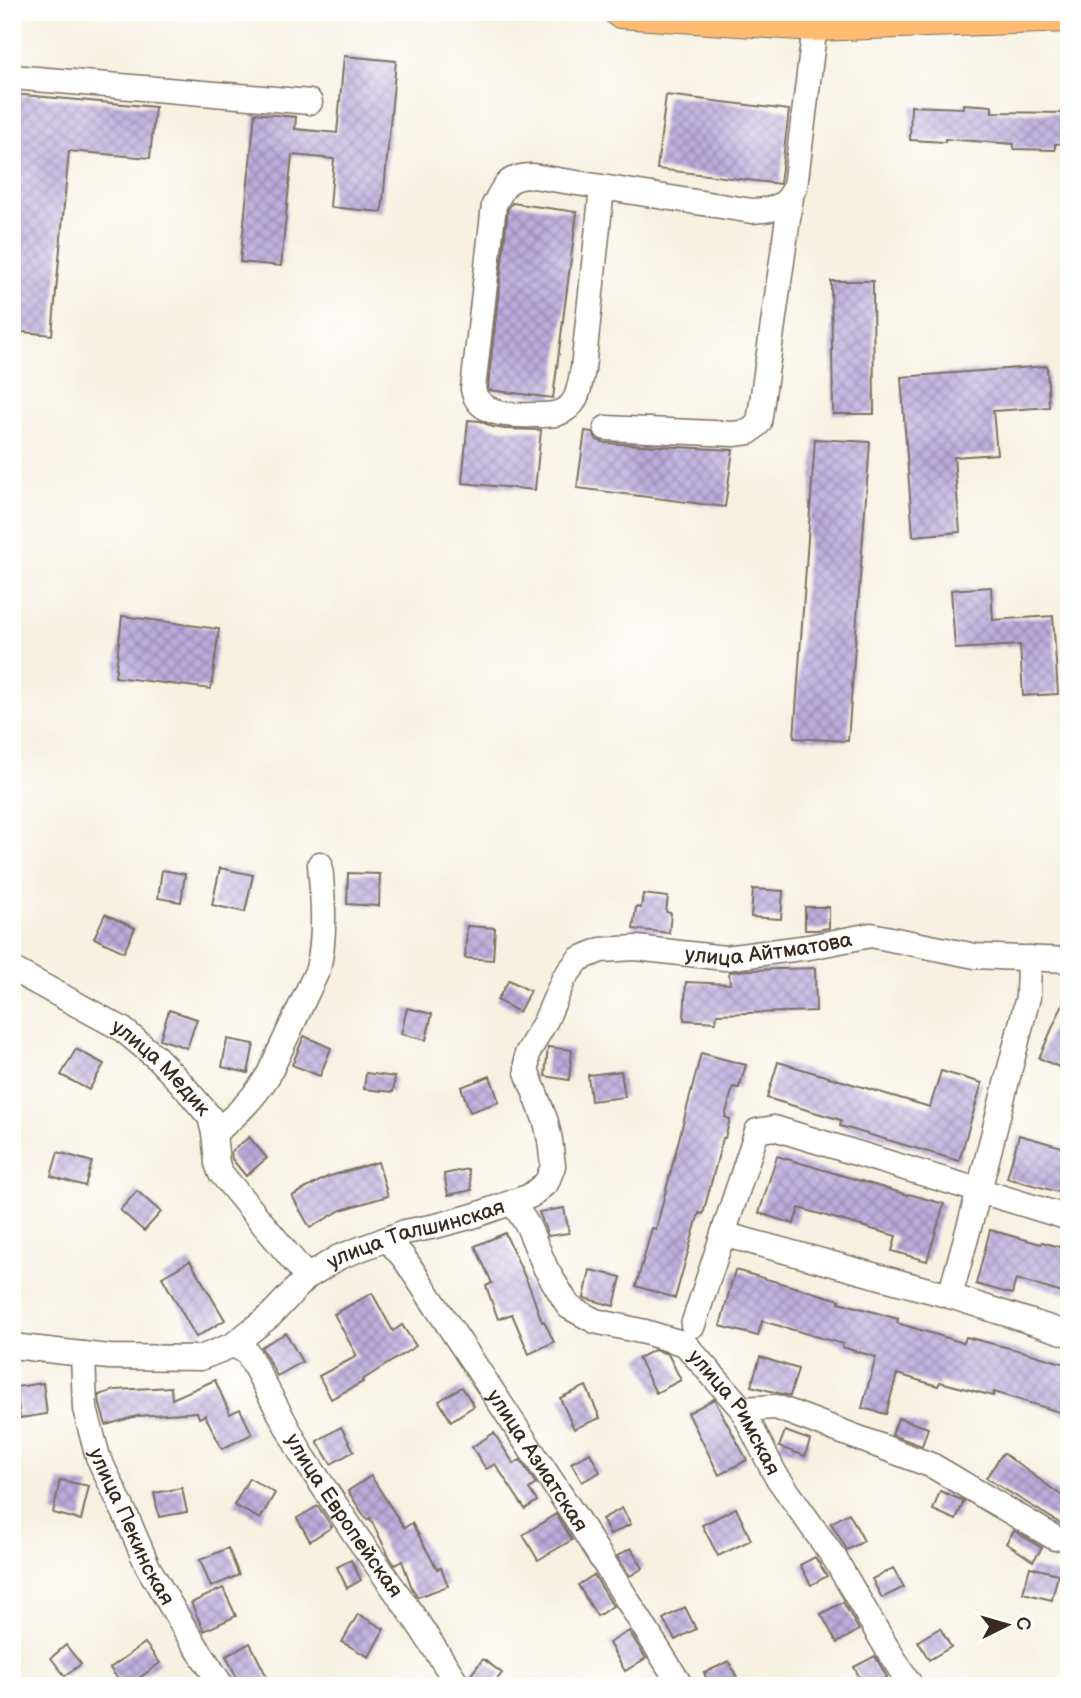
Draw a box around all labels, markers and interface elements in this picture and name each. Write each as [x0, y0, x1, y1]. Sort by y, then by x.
street label: улица Айтматова [684, 927, 855, 972]
street label: улица Медик [107, 1014, 215, 1121]
street label: улица Талшинская [322, 1194, 508, 1275]
street label: улица Римская [683, 1344, 786, 1480]
street label: улица Азиатская [481, 1385, 593, 1536]
street label: улица Европейская [280, 1429, 408, 1602]
street label: улица Пекинская [83, 1446, 180, 1610]
north arrow [972, 1590, 1042, 1660]
text: С [1010, 1616, 1034, 1631]

